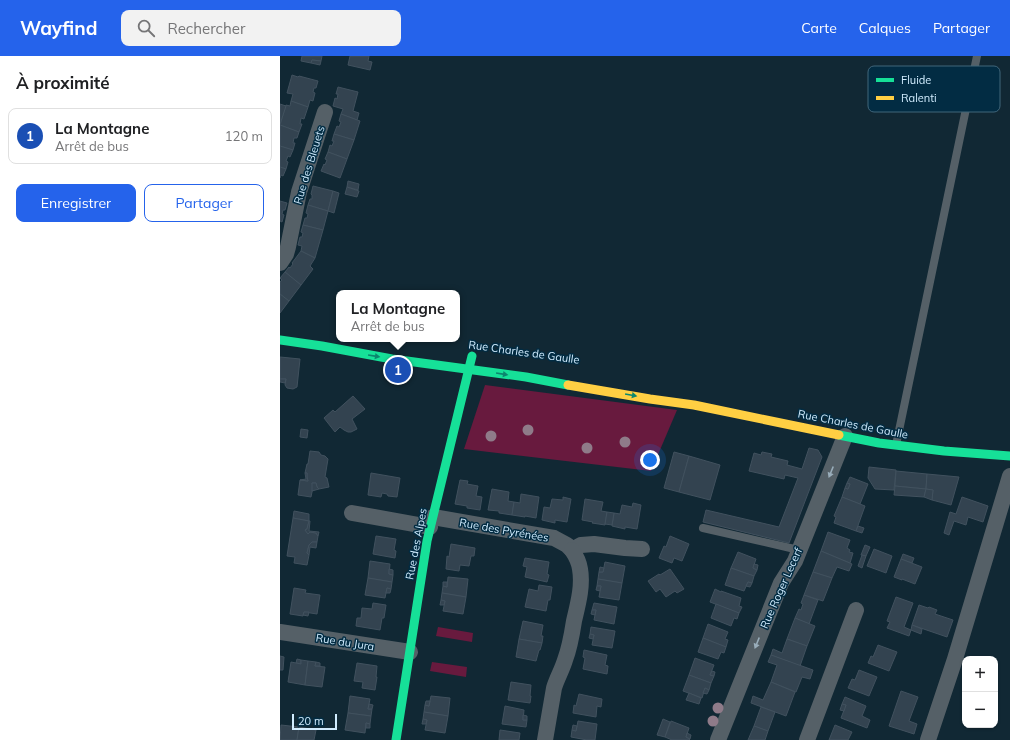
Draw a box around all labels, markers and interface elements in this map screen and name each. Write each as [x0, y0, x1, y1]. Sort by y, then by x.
search box [121, 10, 401, 46]
text: Wayfind [20, 16, 97, 40]
icon: search [135, 17, 157, 39]
text: Rechercher [167, 19, 245, 38]
text: Carte [801, 19, 837, 37]
text: Calques [859, 19, 911, 37]
text: Partager [933, 19, 990, 37]
legend [868, 66, 1000, 112]
text: À proximité [16, 72, 110, 93]
text: Fluide [901, 73, 931, 87]
text: Ralenti [901, 91, 937, 105]
text: La Montagne [55, 119, 149, 138]
street label: Rue des Bleuets [290, 124, 328, 206]
text: 1 [26, 128, 34, 144]
text: 120 m [225, 128, 263, 144]
text: Arrêt de bus [55, 138, 129, 154]
button: Enregistrer [16, 184, 136, 222]
button: Partager [144, 184, 264, 222]
popup [336, 290, 460, 342]
text: La Montagne [351, 299, 445, 318]
text: Arrêt de bus [351, 318, 425, 334]
street label: Rue Charles de Gaulle [468, 337, 580, 367]
one-way arrow [368, 353, 380, 359]
pin: 1 [385, 355, 411, 385]
one-way arrow [496, 371, 508, 377]
one-way arrow [624, 393, 637, 399]
street label: Rue Charles de Gaulle [797, 406, 909, 442]
your location [640, 450, 660, 470]
one-way arrow [827, 467, 833, 479]
street label: Rue des Alpes [402, 507, 430, 581]
street label: Rue des Pyrénées [458, 515, 550, 545]
street label: Rue Roger Lecerf [757, 545, 805, 631]
street label: Rue du Jura [315, 630, 375, 654]
one-way arrow [754, 637, 760, 648]
map controls [962, 656, 998, 728]
button: + [962, 656, 998, 692]
button: − [962, 692, 998, 728]
scale bar [292, 712, 337, 731]
text: 20 m [298, 714, 324, 728]

